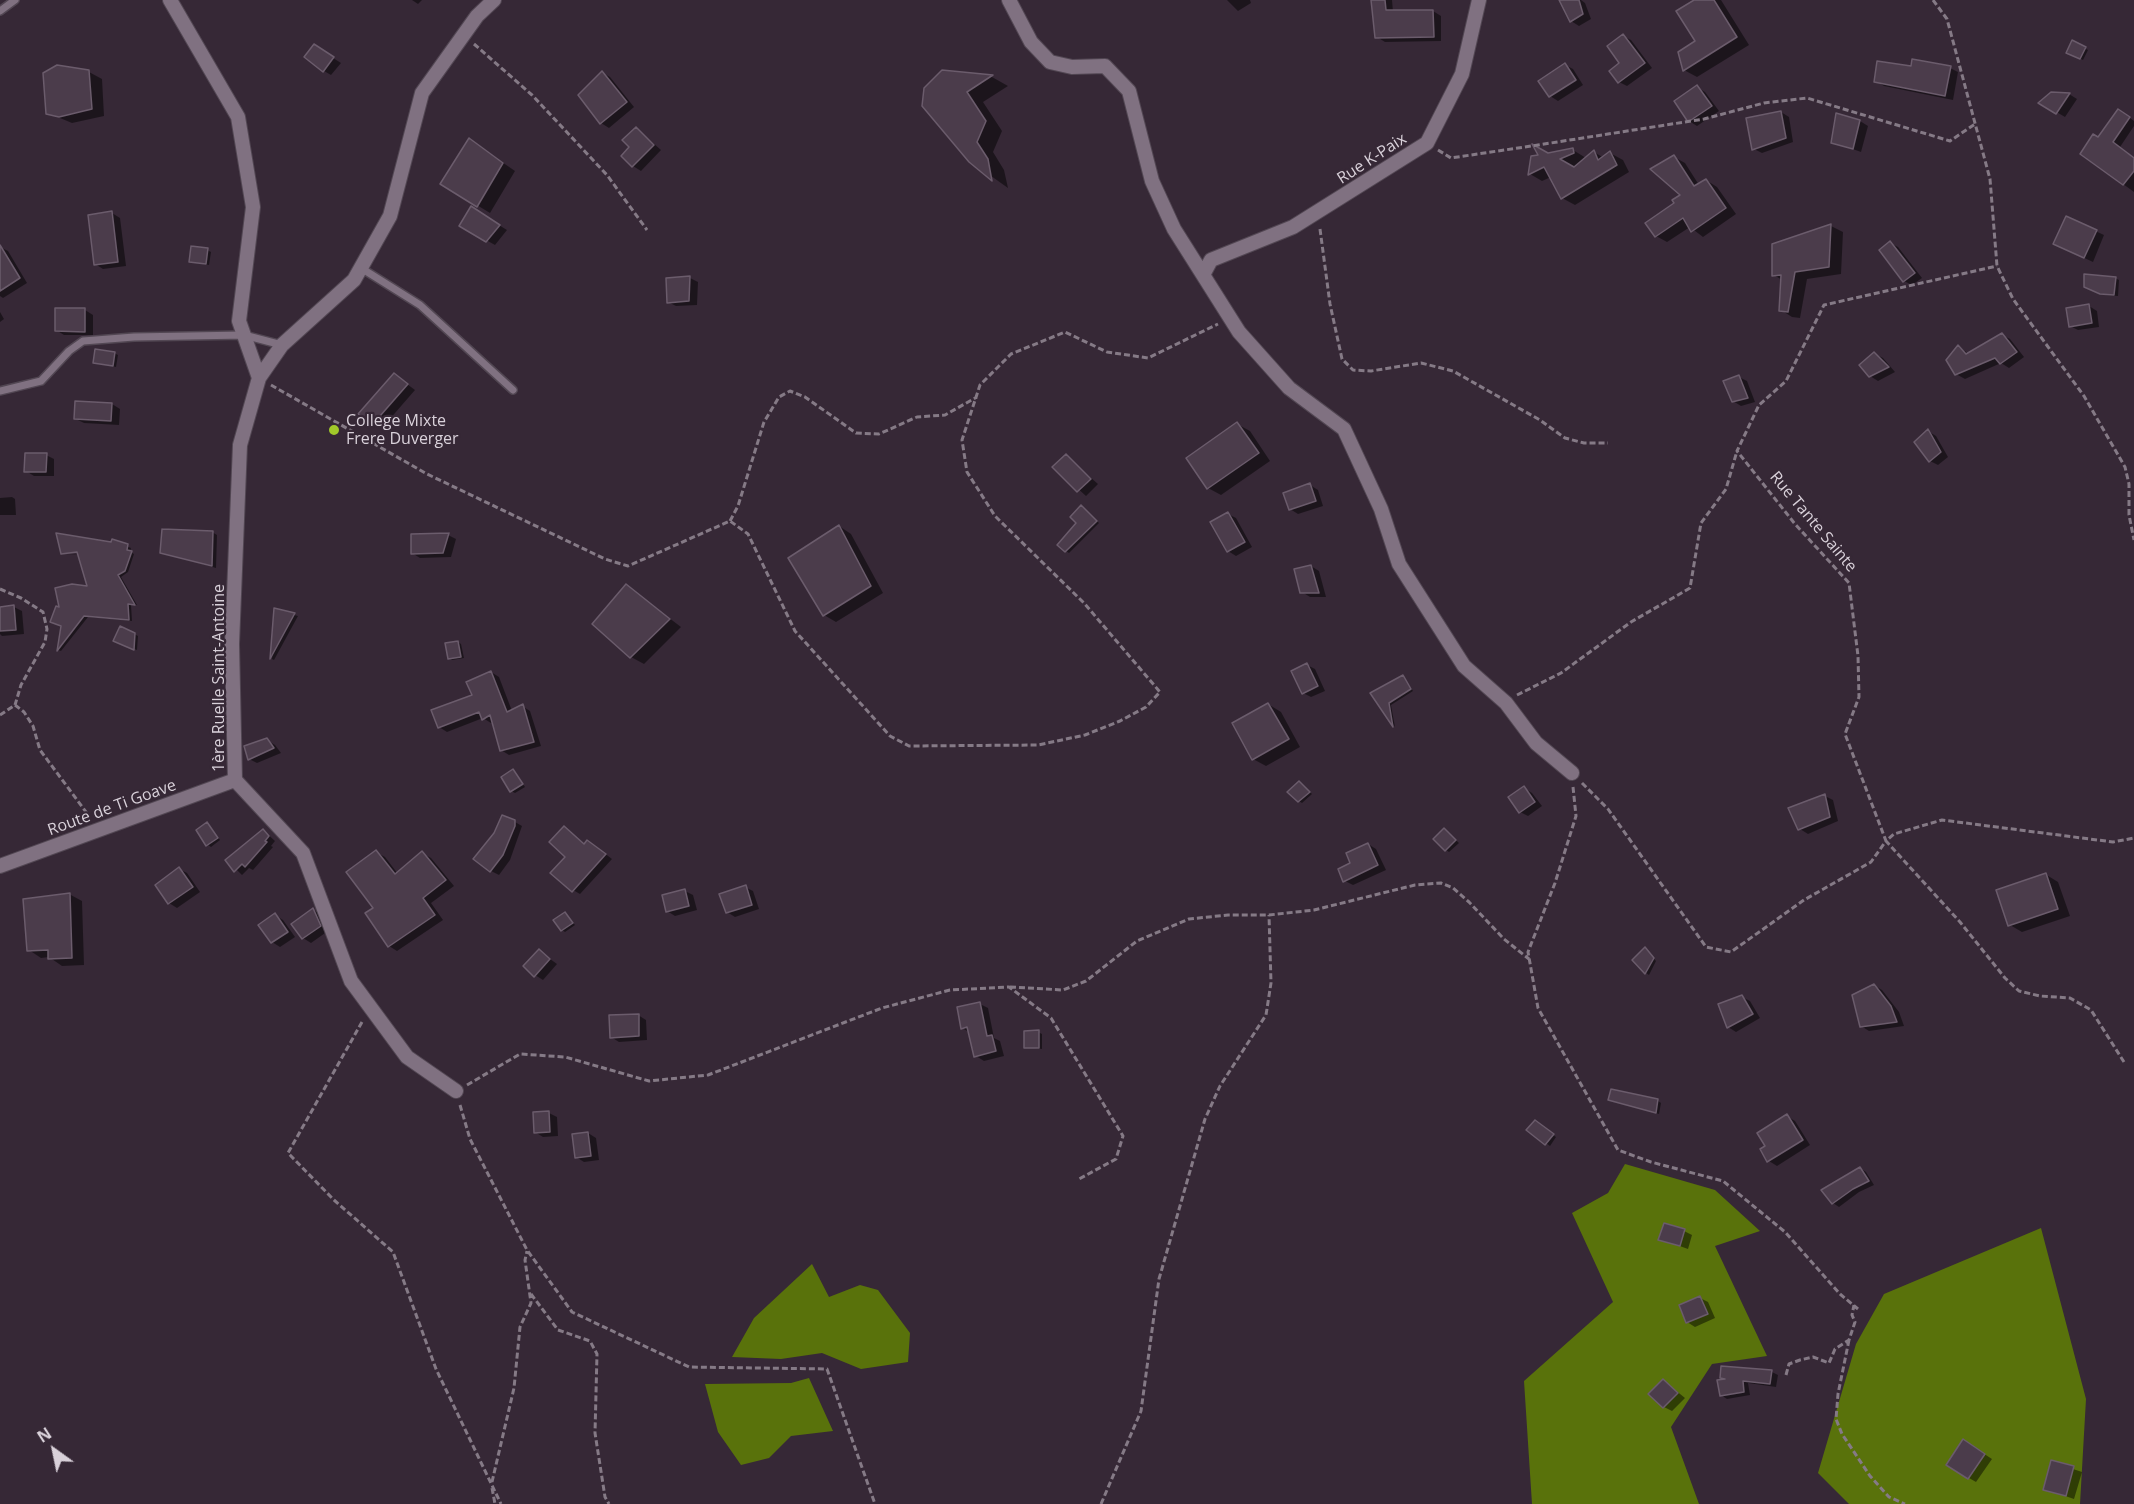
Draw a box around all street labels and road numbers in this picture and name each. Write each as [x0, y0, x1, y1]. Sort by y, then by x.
street label: Rue K-Paix [1334, 130, 1410, 188]
street label: Rue Tante Sainte [1765, 468, 1861, 576]
street label: 1ère Ruelle Saint-Antoine [209, 584, 229, 772]
street label: Route de Ti Goave [45, 776, 179, 840]

